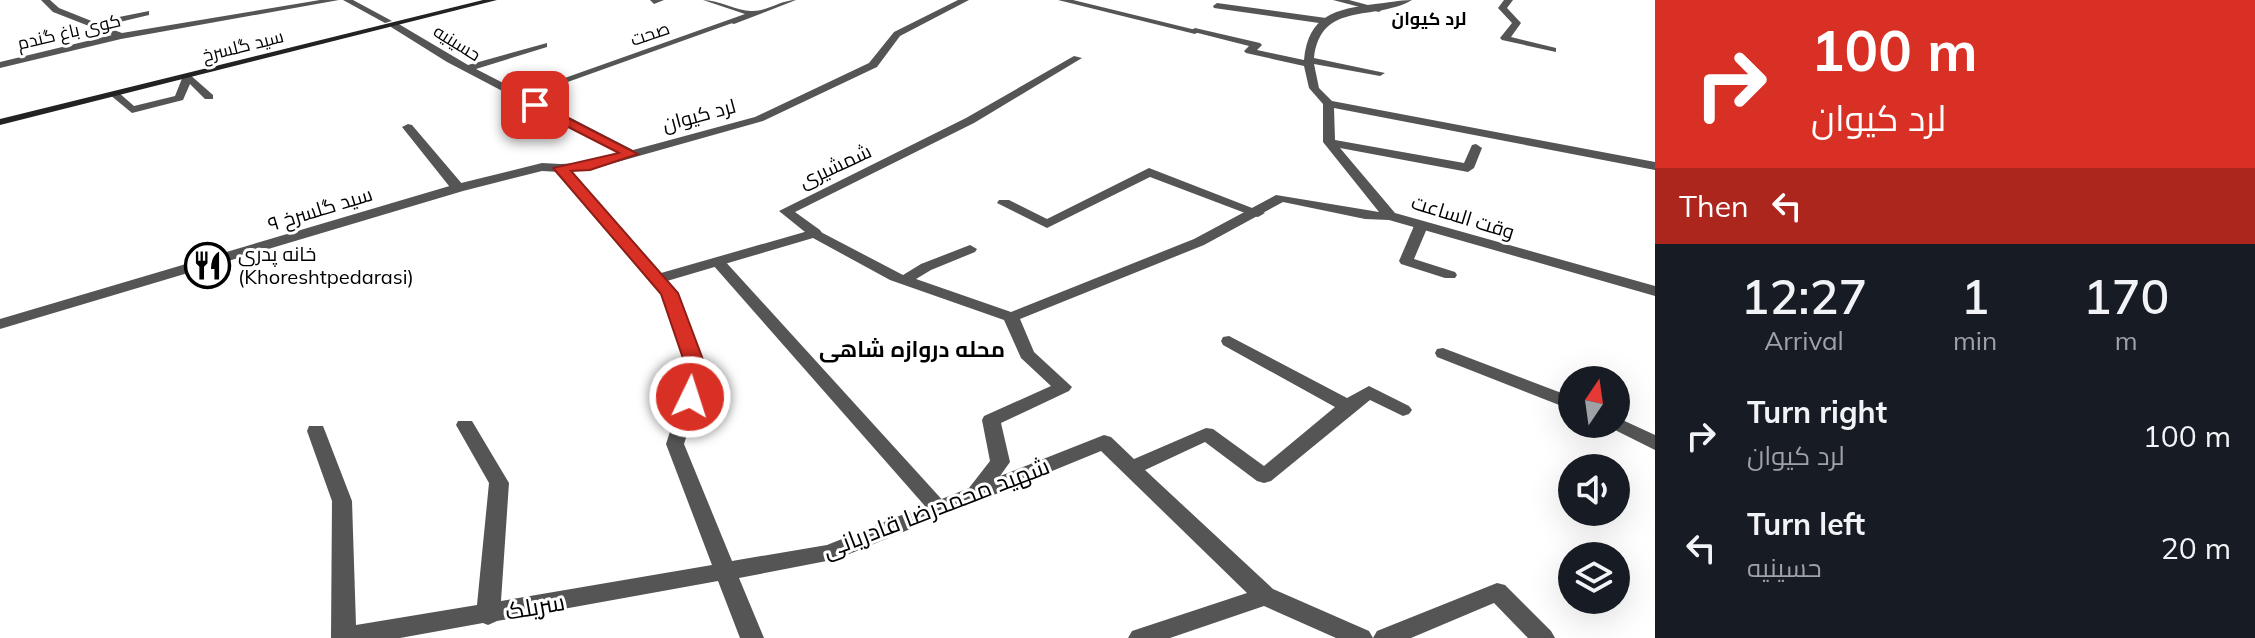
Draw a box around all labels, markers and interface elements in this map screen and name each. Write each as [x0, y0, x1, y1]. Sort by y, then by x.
district label: لرد کیوان [1392, 7, 1466, 30]
street label: کوی باغ گندم [15, 8, 123, 56]
text: 100 m [1811, 15, 1978, 85]
street label: صحت [627, 16, 673, 51]
street label: حسینیه [429, 19, 485, 66]
street label: سید گلسرخ [200, 24, 286, 68]
icon: right [1679, 32, 1783, 136]
pin [501, 71, 569, 139]
icon: arrive [513, 83, 557, 127]
street label: لرد کیوان [659, 93, 739, 137]
text: لرد کیوان [1811, 95, 1946, 140]
street label: شمشیری [795, 138, 875, 194]
street label: سید گلسرخ ۹ [265, 181, 376, 238]
icon: left [1765, 184, 1809, 228]
text: Then [1679, 187, 1749, 225]
street label: وقت الساعت [1408, 189, 1518, 244]
restaurant icon: خانه پدری (Khoreshtpedarasi) [183, 241, 231, 289]
place label: خانه پدری (Khoreshtpedarasi) [238, 241, 414, 289]
text: 12:27 [1741, 266, 1867, 326]
text: 1 [1961, 266, 1989, 326]
text: 170 [2083, 266, 2169, 326]
text: Arrival [1764, 324, 1844, 357]
text: min [1953, 324, 1997, 357]
text: m [2115, 324, 2138, 357]
district label: محله دروازه شاهی [819, 335, 1005, 363]
position arrow [648, 355, 732, 439]
north arrow [1558, 366, 1630, 438]
map controls [1558, 366, 1630, 614]
text: Turn right [1747, 393, 1887, 431]
icon: right [1679, 414, 1723, 458]
text: 100 m [2143, 417, 2231, 455]
text: لرد کیوان [1747, 439, 1845, 472]
street label: شهید محمدرضا قادریانی [818, 450, 1053, 564]
button: sound [1558, 454, 1630, 526]
text: Turn left [1747, 505, 1865, 543]
icon: left [1679, 526, 1723, 570]
text: 20 m [2161, 529, 2231, 567]
button: layers [1558, 542, 1630, 614]
text: حسینیه [1747, 551, 1822, 584]
street label: سریلک [503, 586, 567, 626]

